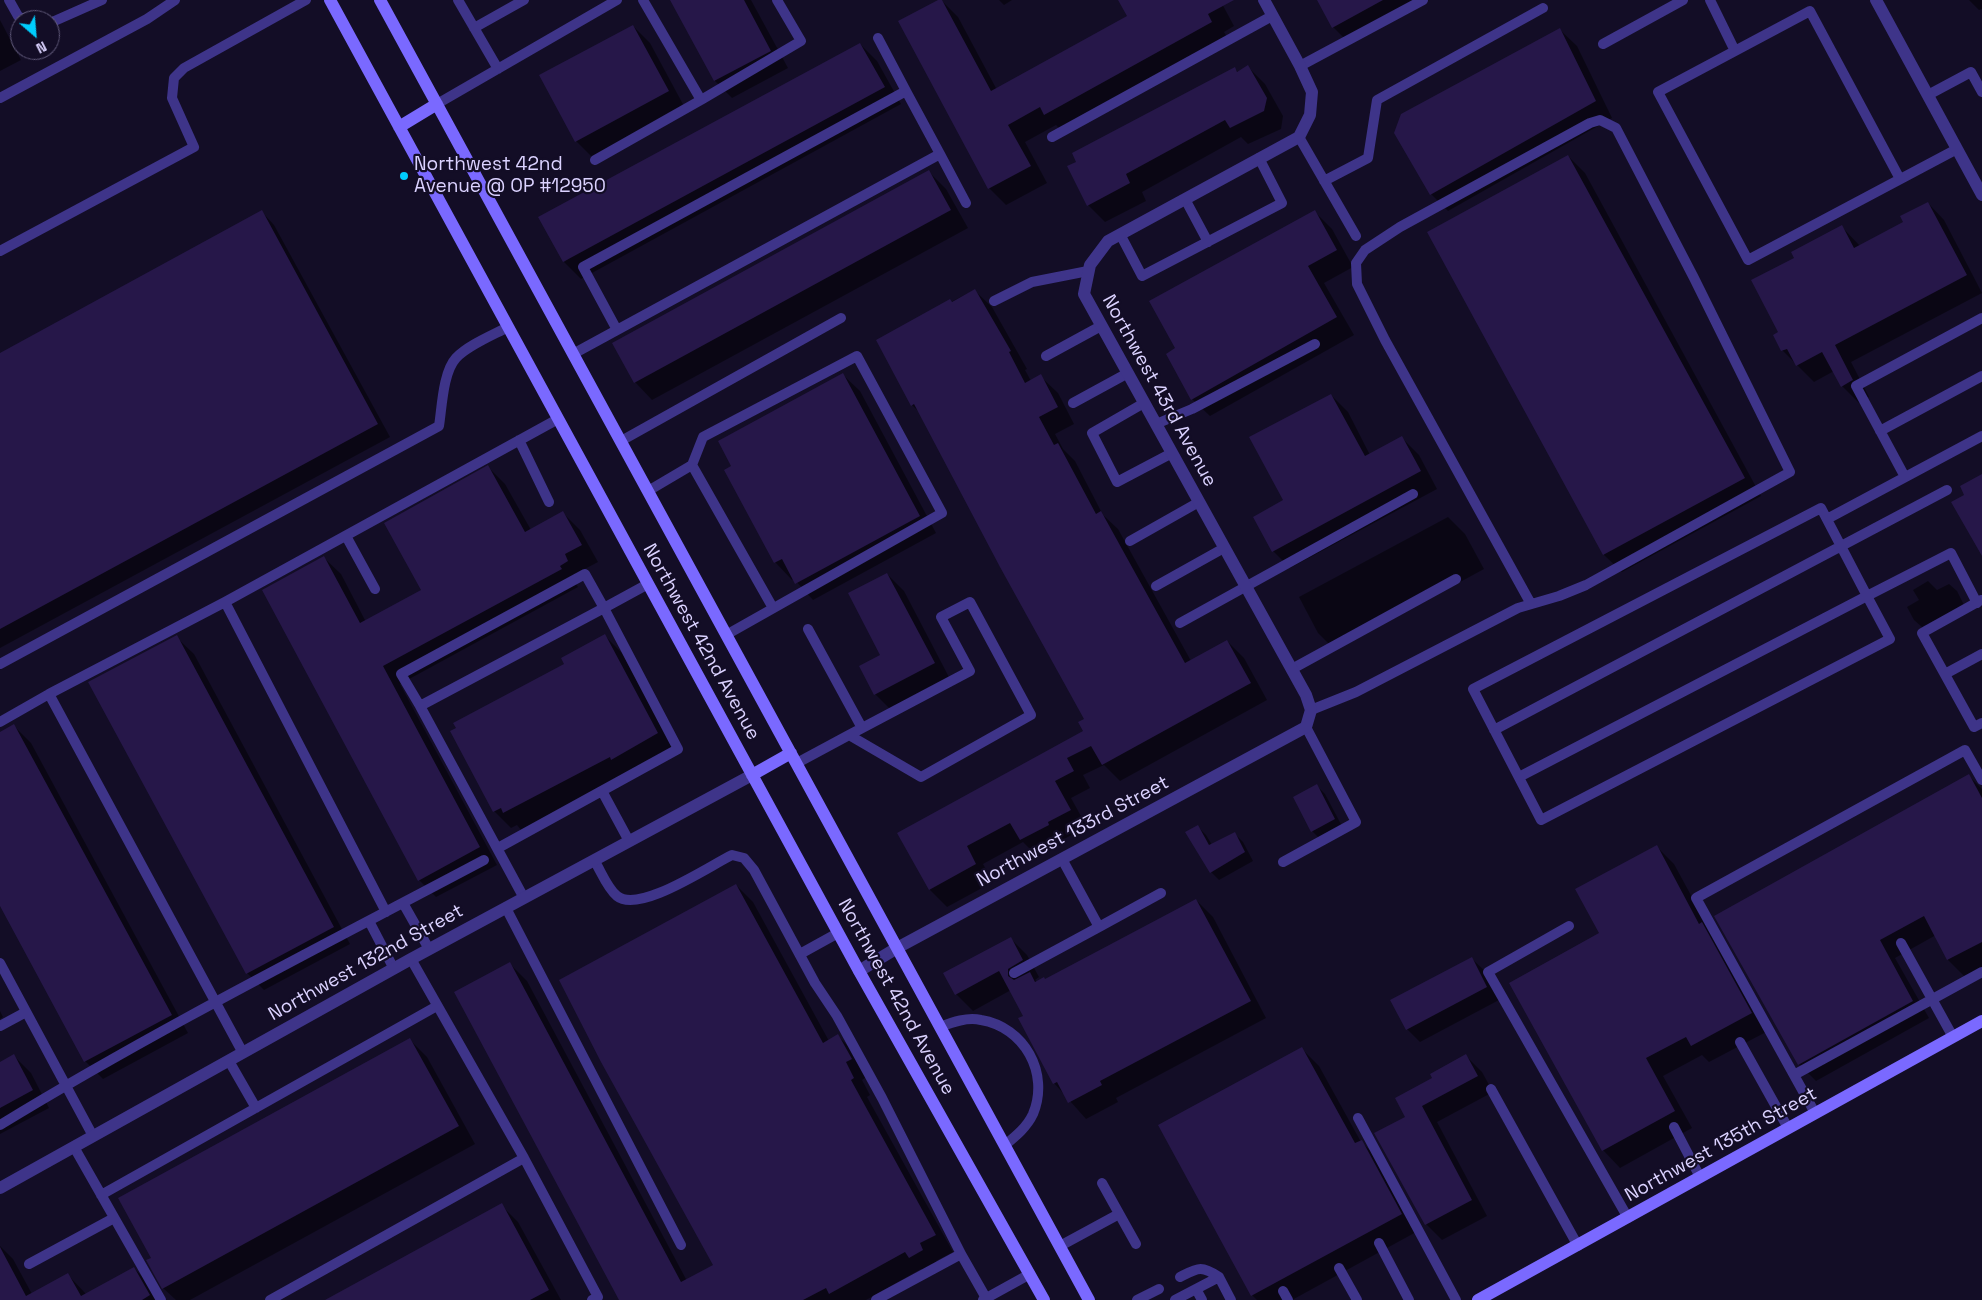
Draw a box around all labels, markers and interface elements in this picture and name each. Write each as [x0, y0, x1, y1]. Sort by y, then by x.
north arrow [10, 10, 60, 60]
text: N [33, 37, 50, 58]
place label: Northwest 42nd Avenue @ OP #12950 [414, 154, 606, 198]
marker: Northwest 42nd Avenue @ OP #12950 [398, 170, 410, 182]
street label: Northwest 43rd Avenue [1097, 291, 1221, 491]
street label: Northwest 42nd Avenue [638, 540, 764, 744]
street label: Northwest 133rd Street [973, 772, 1173, 892]
street label: Northwest 42nd Avenue [833, 895, 959, 1099]
street label: Northwest 132nd Street [265, 900, 467, 1026]
street label: Northwest 135th Street [1621, 1083, 1821, 1207]

